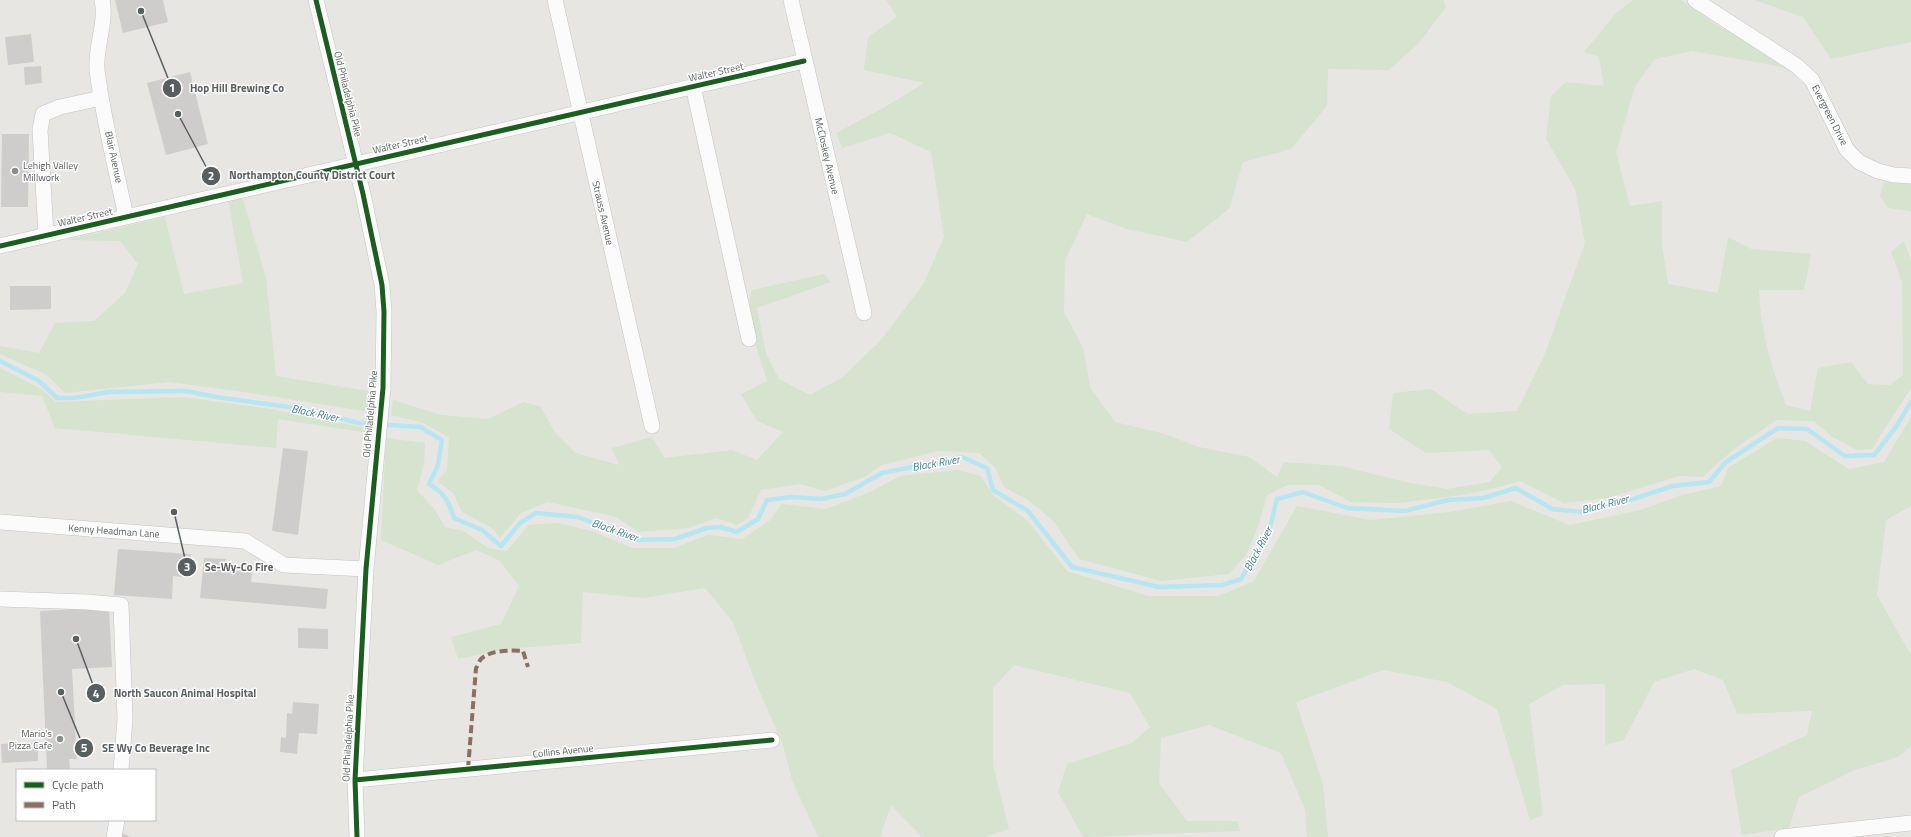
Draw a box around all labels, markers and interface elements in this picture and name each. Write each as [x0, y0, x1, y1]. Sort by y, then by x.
street label: Old Philadelphia Pike [330, 50, 366, 138]
street label: Walter Street [687, 58, 745, 86]
callout: Hop Hill Brewing Co [162, 76, 292, 99]
text: 1 [169, 78, 175, 97]
text: Hop Hill Brewing Co [190, 80, 284, 96]
street label: Evergreen Drive [1808, 82, 1852, 148]
street label: McCloskey Avenue [811, 116, 843, 196]
street label: Blair Avenue [101, 130, 127, 184]
street label: Walter Street [371, 130, 429, 158]
place label: Lehigh Valley Millwork [23, 158, 78, 185]
callout: Northampton County District Court [201, 164, 403, 187]
marker: Lehigh Valley Millwork [10, 166, 20, 176]
text: 2 [208, 166, 214, 185]
text: Northampton County District Court [229, 167, 395, 183]
street label: Strauss Avenue [588, 179, 618, 247]
street label: Walter Street [56, 203, 114, 231]
street label: Old Philadelphia Pike [359, 370, 381, 458]
water label: Black River [290, 400, 342, 426]
water label: Black River [911, 451, 962, 475]
water label: Black River [1580, 490, 1632, 518]
water label: Black River [590, 515, 642, 546]
street label: Kenny Headman Lane [68, 520, 160, 542]
water label: Black River [1240, 523, 1277, 574]
callout: Se-Wy-Co Fire [177, 556, 281, 579]
text: 3 [184, 557, 190, 576]
text: Se-Wy-Co Fire [205, 559, 274, 575]
callout: North Saucon Animal Hospital [86, 682, 264, 705]
text: 4 [93, 684, 100, 703]
text: North Saucon Animal Hospital [114, 685, 256, 701]
street label: Old Philadelphia Pike [338, 694, 358, 782]
place label: Mario's Pizza Cafe [9, 726, 52, 753]
marker: Mario's Pizza Cafe [55, 734, 65, 744]
callout: SE Wy Co Beverage Inc [74, 737, 218, 760]
text: 5 [81, 738, 88, 757]
text: SE Wy Co Beverage Inc [102, 740, 210, 756]
street label: Collins Avenue [532, 740, 594, 762]
legend [16, 769, 156, 821]
text: Cycle path [52, 775, 104, 794]
text: Path [52, 795, 76, 814]

